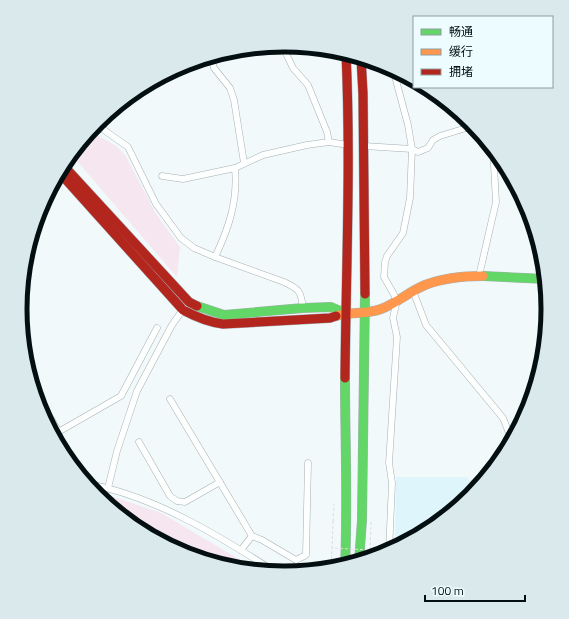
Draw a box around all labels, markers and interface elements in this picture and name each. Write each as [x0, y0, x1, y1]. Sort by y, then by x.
legend [413, 16, 553, 88]
text: 畅通 [449, 22, 473, 41]
text: 缓行 [449, 42, 473, 61]
text: 拥堵 [449, 62, 473, 81]
scale bar [425, 577, 525, 603]
text: 100 m [431, 581, 464, 600]

